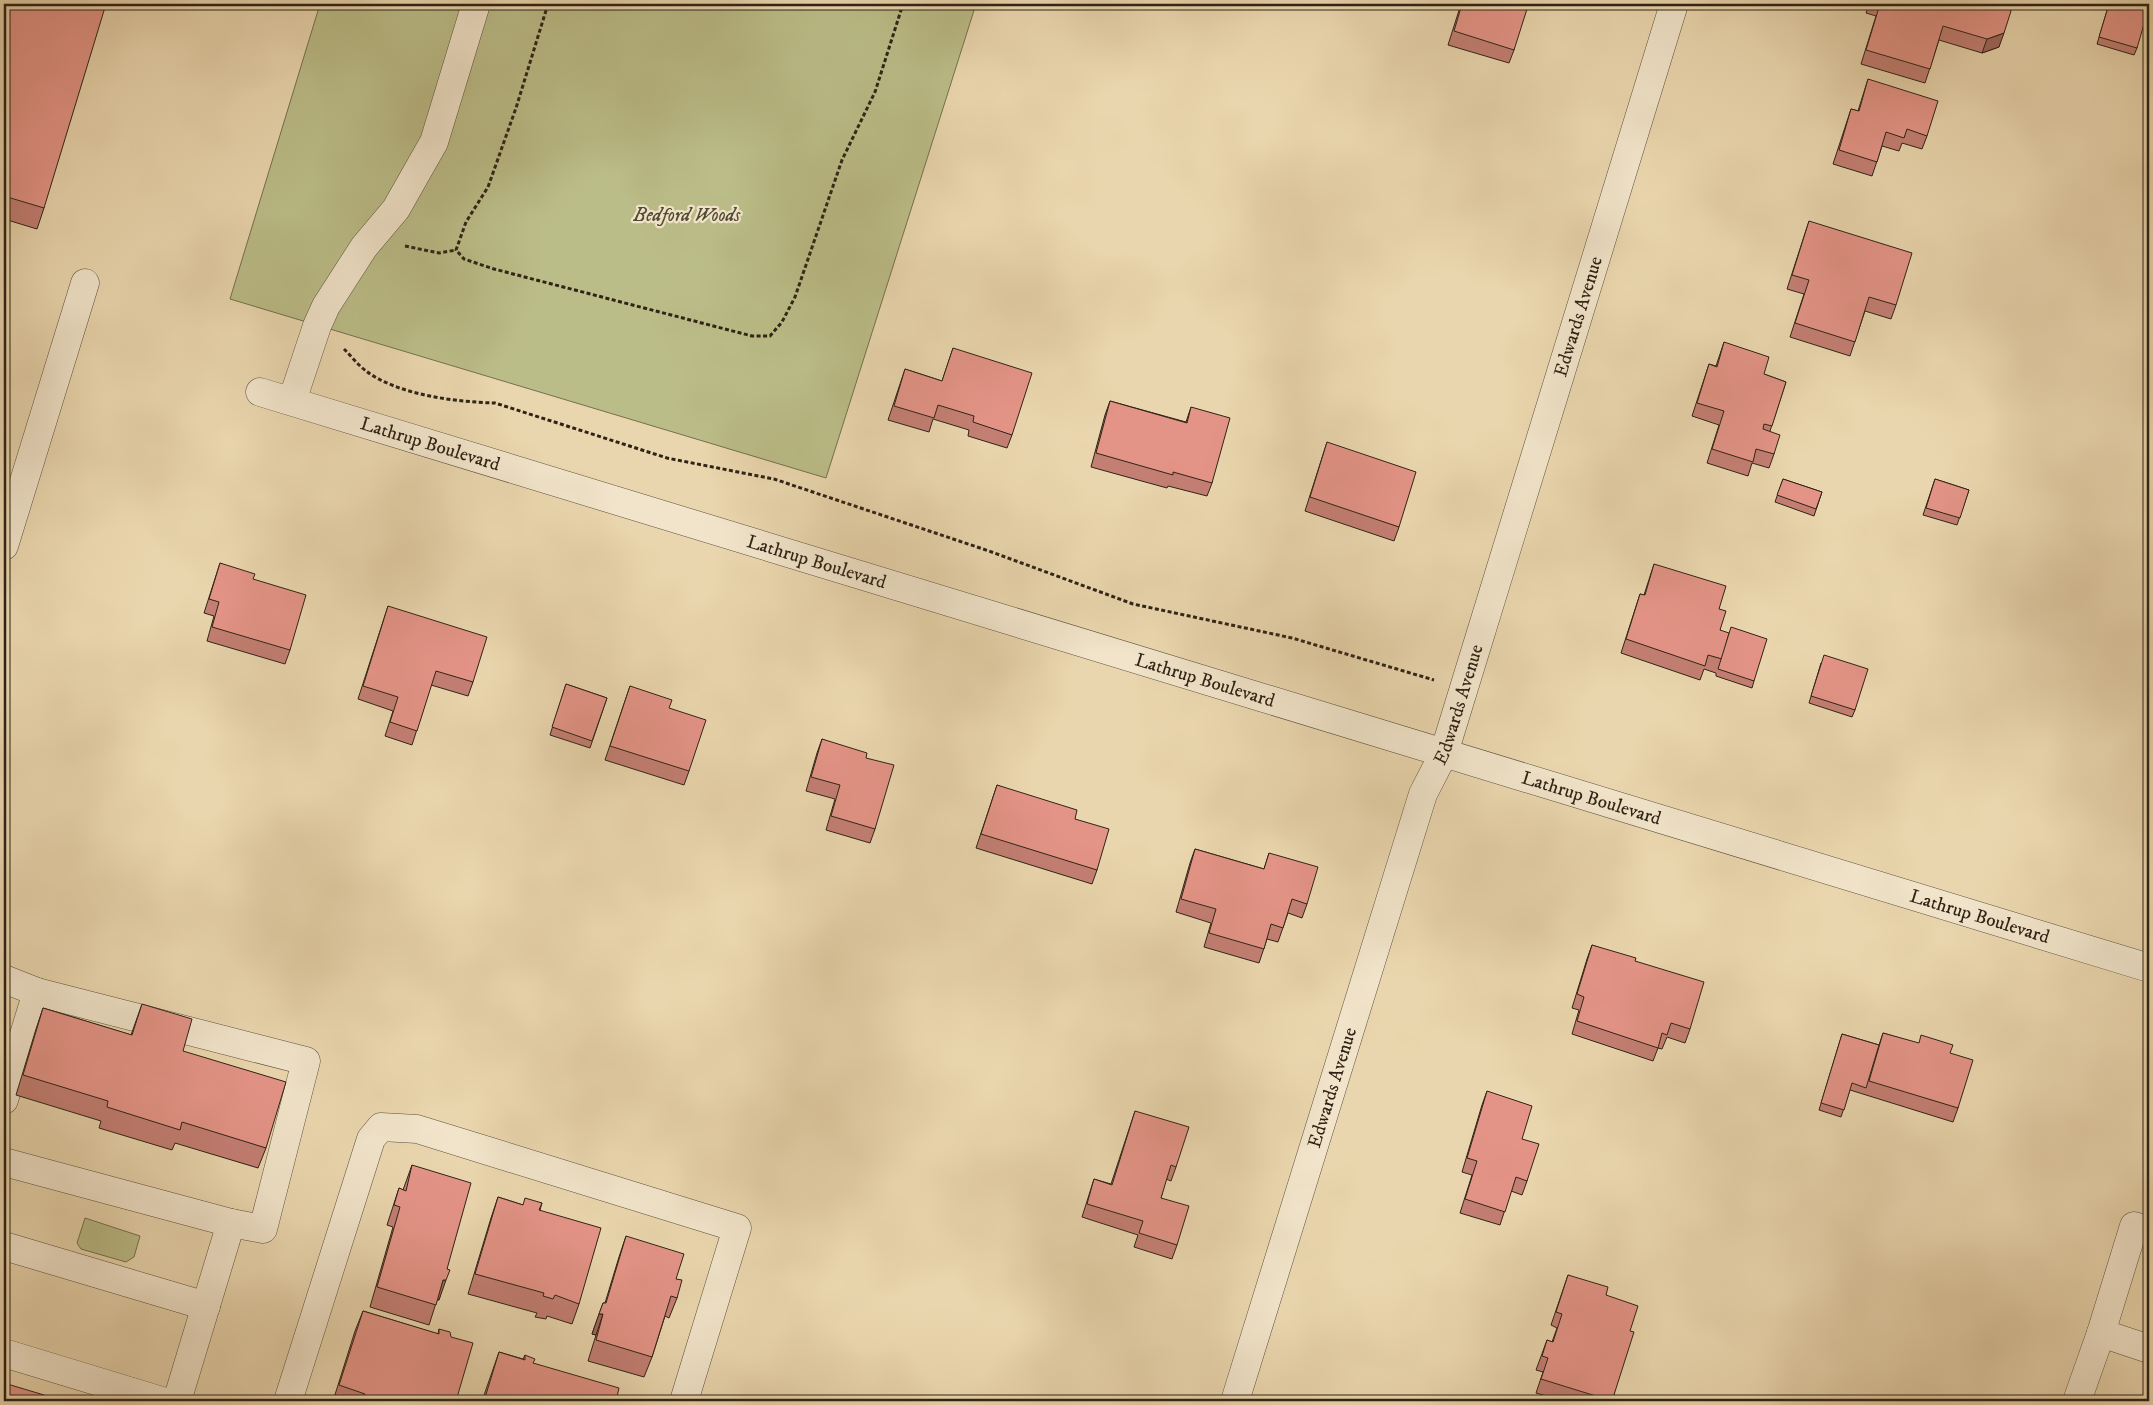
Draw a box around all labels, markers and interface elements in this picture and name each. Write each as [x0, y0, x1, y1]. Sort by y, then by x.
park label: Bedford Woods [633, 204, 742, 227]
street label: Edwards Avenue [1549, 253, 1607, 380]
street label: Lathrup Boulevard [358, 412, 503, 476]
street label: Lathrup Boulevard [744, 530, 890, 594]
street label: Edwards Avenue [1428, 642, 1488, 769]
street label: Lathrup Boulevard [1132, 648, 1278, 712]
street label: Lathrup Boulevard [1519, 766, 1665, 830]
street label: Lathrup Boulevard [1907, 884, 2053, 949]
street label: Edwards Avenue [1303, 1025, 1362, 1151]

